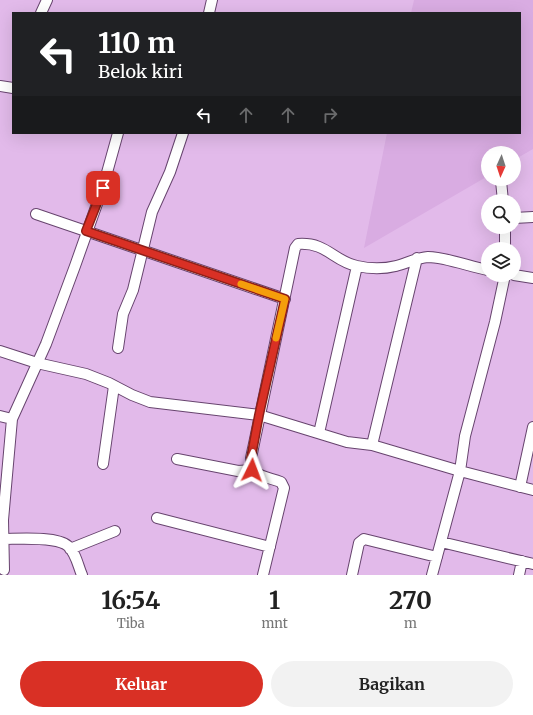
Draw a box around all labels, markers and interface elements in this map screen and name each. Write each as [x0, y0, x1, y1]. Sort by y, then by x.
text: 110 m [98, 25, 175, 61]
icon: left [32, 28, 84, 80]
text: Belok kiri [98, 60, 183, 83]
icon: left [193, 104, 215, 126]
icon: ahead [235, 104, 257, 126]
icon: ahead [277, 104, 299, 126]
icon: right [319, 104, 341, 126]
north arrow [481, 146, 521, 186]
map controls [481, 146, 521, 282]
pin [86, 171, 120, 205]
icon: arrive [92, 177, 114, 199]
button: search [481, 194, 521, 234]
button: layers [481, 242, 521, 282]
position arrow [231, 449, 273, 491]
text: 16:54 [101, 585, 160, 616]
text: 1 [269, 585, 280, 616]
text: 270 [389, 585, 432, 616]
text: Tiba [117, 615, 145, 632]
text: mnt [261, 615, 288, 632]
text: m [404, 615, 417, 632]
button: Keluar [20, 661, 263, 707]
button: Bagikan [271, 661, 513, 707]

